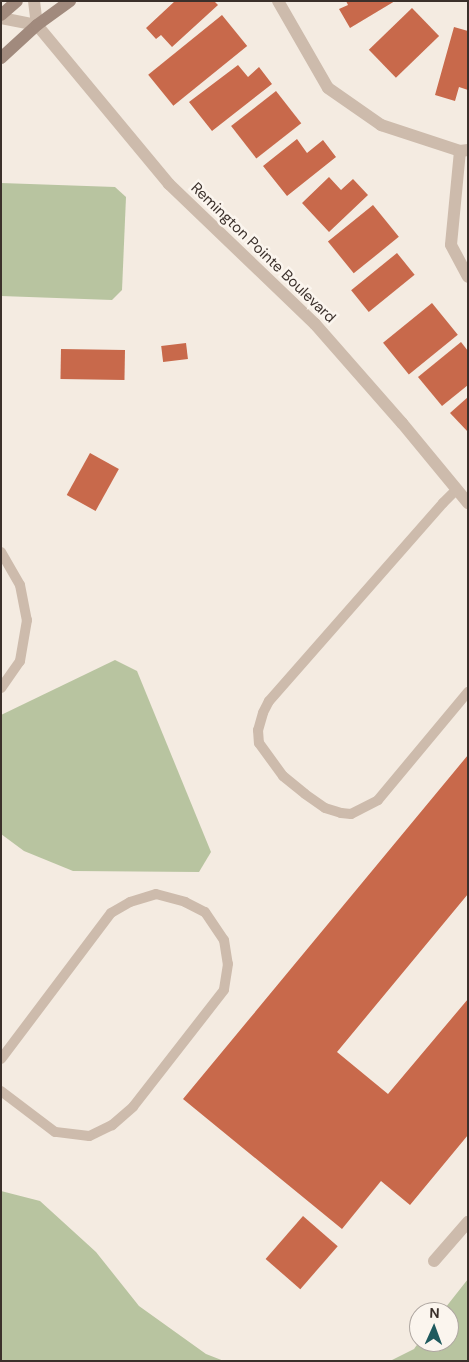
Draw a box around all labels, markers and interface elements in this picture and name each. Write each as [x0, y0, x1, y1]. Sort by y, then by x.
street label: Remington Pointe Boulevard [187, 179, 339, 327]
north arrow [409, 1302, 459, 1352]
text: N [429, 1304, 440, 1322]

